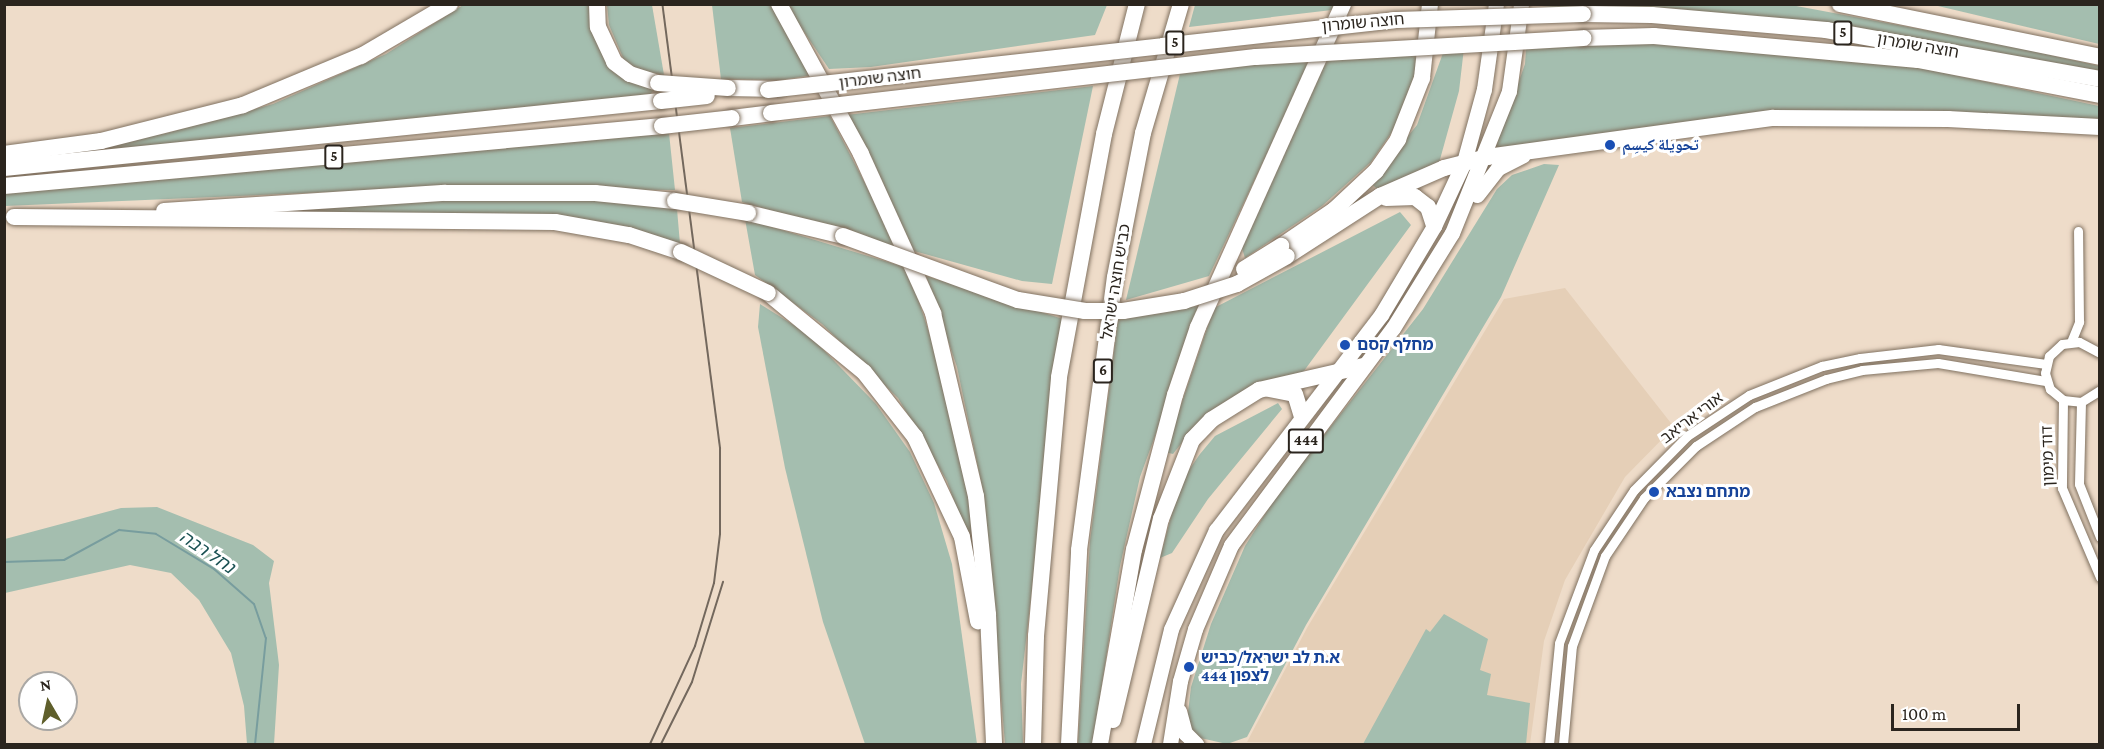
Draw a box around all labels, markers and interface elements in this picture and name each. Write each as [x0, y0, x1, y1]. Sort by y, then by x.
street label: חוצה שומרון [1321, 10, 1405, 36]
road number: 5 [1832, 21, 1854, 45]
street label: חוצה שומרון [1876, 29, 1960, 63]
road number: 5 [1164, 31, 1186, 55]
street label: חוצה שומרון [838, 63, 922, 93]
place label: تحويلة كيسِم [1622, 135, 1699, 155]
marker: تحويلة كيسِم [1603, 138, 1617, 152]
road number: 5 [324, 145, 344, 169]
street label: כביש חוצה ישראל [1097, 223, 1135, 341]
place label: מחלף קסם [1357, 335, 1434, 355]
marker: מחלף קסם [1338, 338, 1352, 352]
road number: 6 [1092, 359, 1114, 383]
street label: אורי אריאב [1657, 388, 1727, 448]
street label: דוד מימון [2037, 425, 2059, 487]
road number: 444 [1286, 429, 1326, 453]
place label: מתחם נצבא [1666, 482, 1750, 502]
marker: מתחם נצבא [1647, 485, 1661, 499]
water label: נחל רבה [175, 526, 239, 578]
place label: א.ת לב ישראל/כביש 444 לצפון [1201, 648, 1340, 686]
marker: א.ת לב ישראל/כביש 444 לצפון [1182, 660, 1196, 674]
north arrow [18, 671, 78, 731]
text: N [39, 675, 52, 694]
scale bar [1894, 692, 2023, 730]
text: 100 m [1902, 704, 1946, 724]

